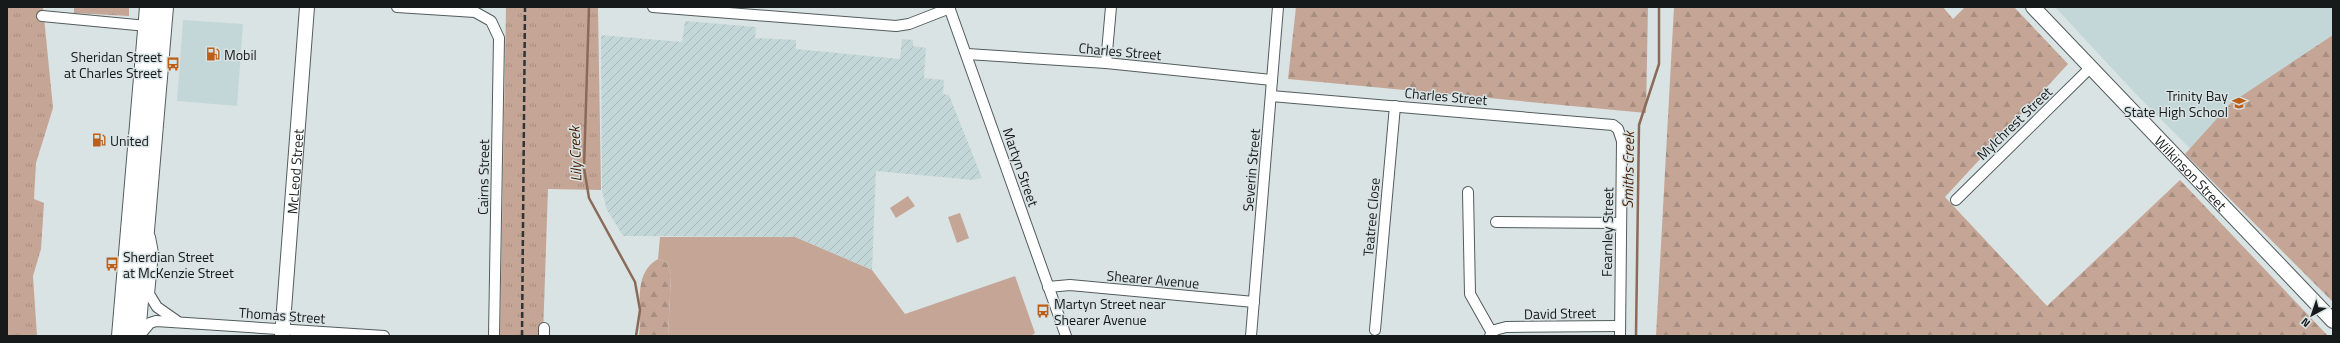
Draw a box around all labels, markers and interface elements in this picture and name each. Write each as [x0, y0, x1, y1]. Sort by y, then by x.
street label: Charles Street [1078, 37, 1162, 65]
place label: Mobil [224, 44, 257, 65]
place label: Sheridan Street at Charles Street [64, 46, 162, 83]
fuel station icon: Mobil [205, 46, 221, 62]
bus stop icon: Sheridan Street at Charles Street [165, 56, 181, 72]
street label: Mylchrest Street [1972, 81, 2057, 165]
street label: Charles Street [1404, 82, 1488, 110]
place label: Trinity Bay State High School [2124, 85, 2228, 122]
school or university icon: Trinity Bay State High School [2231, 95, 2247, 111]
water label: Lily Creek [562, 124, 587, 182]
street label: Martyn Street [998, 125, 1044, 209]
street label: McLeod Street [281, 128, 308, 215]
street label: Severin Street [1237, 128, 1265, 212]
water label: Smiths Creek [1616, 129, 1640, 209]
place label: United [110, 130, 149, 151]
street label: Wilkinson Street [2150, 130, 2232, 215]
fuel station icon: United [91, 132, 107, 148]
street label: Cairns Street [472, 139, 494, 215]
street label: Teatree Close [1357, 177, 1385, 257]
street label: Fearnley Street [1596, 187, 1618, 277]
place label: Sherdian Street at McKenzie Street [123, 246, 234, 283]
bus stop icon: Sherdian Street at McKenzie Street [104, 256, 120, 272]
street label: Shearer Avenue [1106, 265, 1200, 293]
place label: Martyn Street near Shearer Avenue [1054, 293, 1166, 330]
north arrow [2292, 295, 2332, 335]
street label: Thomas Street [238, 302, 326, 329]
street label: David Street [1524, 302, 1596, 324]
bus stop icon: Martyn Street near Shearer Avenue [1035, 303, 1051, 319]
text: N [2298, 314, 2314, 331]

